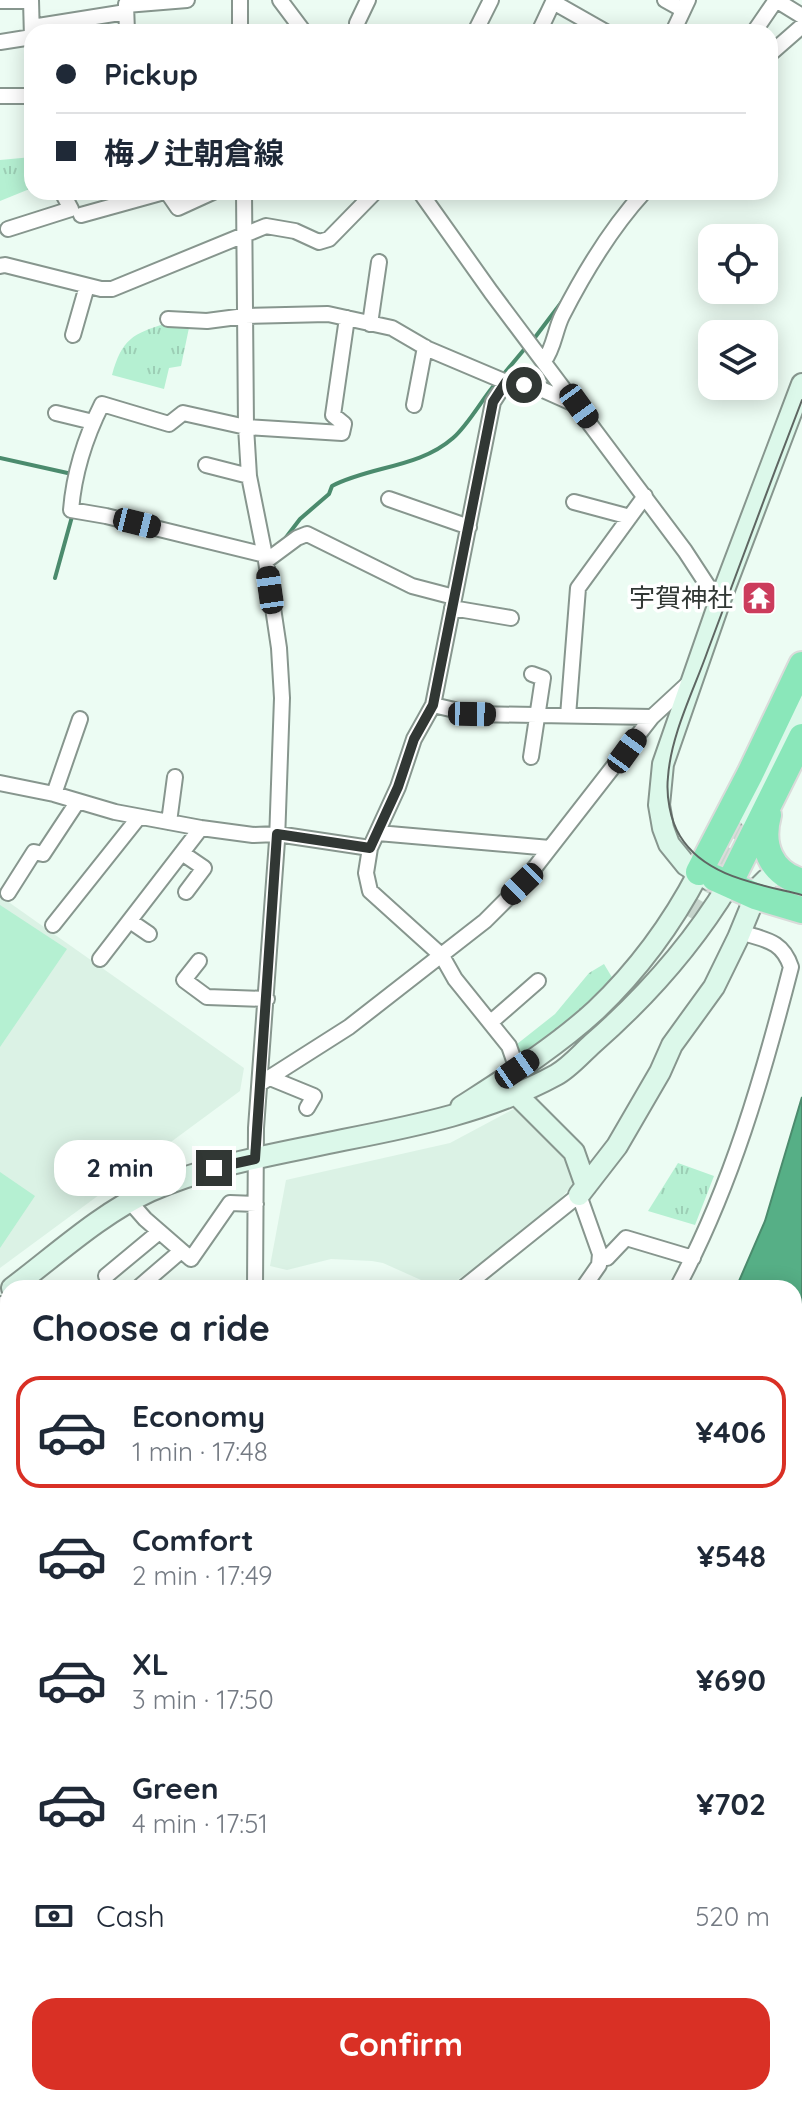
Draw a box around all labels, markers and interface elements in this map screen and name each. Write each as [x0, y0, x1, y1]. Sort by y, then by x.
text: Pickup [104, 55, 198, 93]
text: 梅ノ辻朝倉線 [104, 134, 284, 172]
map controls [698, 224, 778, 400]
button: locate [698, 224, 778, 304]
button: layers [698, 320, 778, 400]
route start [506, 367, 542, 403]
car [555, 380, 603, 432]
car [111, 506, 163, 540]
car [255, 565, 285, 615]
temple icon: 宇賀神社 [740, 579, 778, 617]
place label: 宇賀神社 [629, 581, 733, 614]
car [448, 702, 496, 726]
car [603, 725, 651, 777]
car [496, 859, 548, 909]
car [490, 1045, 544, 1093]
callout: 2 min [54, 1140, 186, 1196]
route end [196, 1150, 232, 1186]
text: 2 min [86, 1151, 154, 1184]
text: Choose a ride [32, 1305, 270, 1350]
icon: car [36, 1396, 108, 1468]
text: Economy [132, 1397, 265, 1435]
text: ¥406 [695, 1413, 766, 1451]
text: 1 min · 17:48 [132, 1435, 268, 1468]
icon: car [36, 1520, 108, 1592]
text: Comfort [132, 1521, 253, 1559]
text: ¥548 [697, 1537, 766, 1575]
text: 2 min · 17:49 [132, 1559, 273, 1592]
icon: car [36, 1644, 108, 1716]
text: XL [132, 1645, 169, 1683]
text: ¥690 [696, 1661, 766, 1699]
text: 3 min · 17:50 [132, 1683, 274, 1716]
icon: car [36, 1768, 108, 1840]
text: Green [132, 1769, 219, 1807]
text: ¥702 [696, 1785, 766, 1823]
text: 4 min · 17:51 [132, 1807, 268, 1840]
icon: cash [32, 1894, 76, 1938]
text: Cash [96, 1897, 165, 1935]
text: 520 m [695, 1900, 770, 1933]
button: Confirm [32, 1998, 770, 2090]

